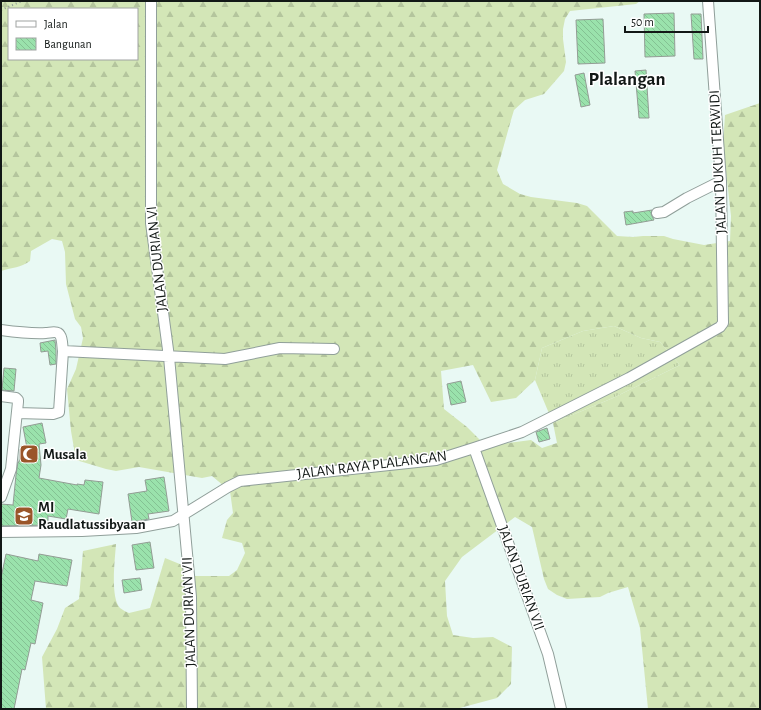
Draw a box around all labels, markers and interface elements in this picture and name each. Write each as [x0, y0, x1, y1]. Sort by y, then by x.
legend [8, 8, 138, 60]
scale bar [625, 8, 708, 34]
text: 50 m [631, 16, 654, 28]
text: Jalan [44, 18, 68, 30]
text: Bangunan [44, 38, 92, 50]
district label: Plalangan [588, 70, 666, 89]
street label: JALAN DUKUH TERWIDI [707, 90, 729, 234]
street label: JALAN DURIAN VI [144, 205, 170, 313]
mosque icon: Musala [18, 443, 40, 465]
place label: Musala [43, 447, 87, 462]
street label: JALAN RAYA PLALANGAN [296, 448, 448, 482]
place label: MI Raudlatussibyaan [38, 500, 146, 532]
school or university icon: MI Raudlatussibyaan [13, 505, 35, 527]
street label: JALAN DURIAN VII [495, 524, 547, 632]
street label: JALAN DURIAN VII [180, 557, 198, 667]

